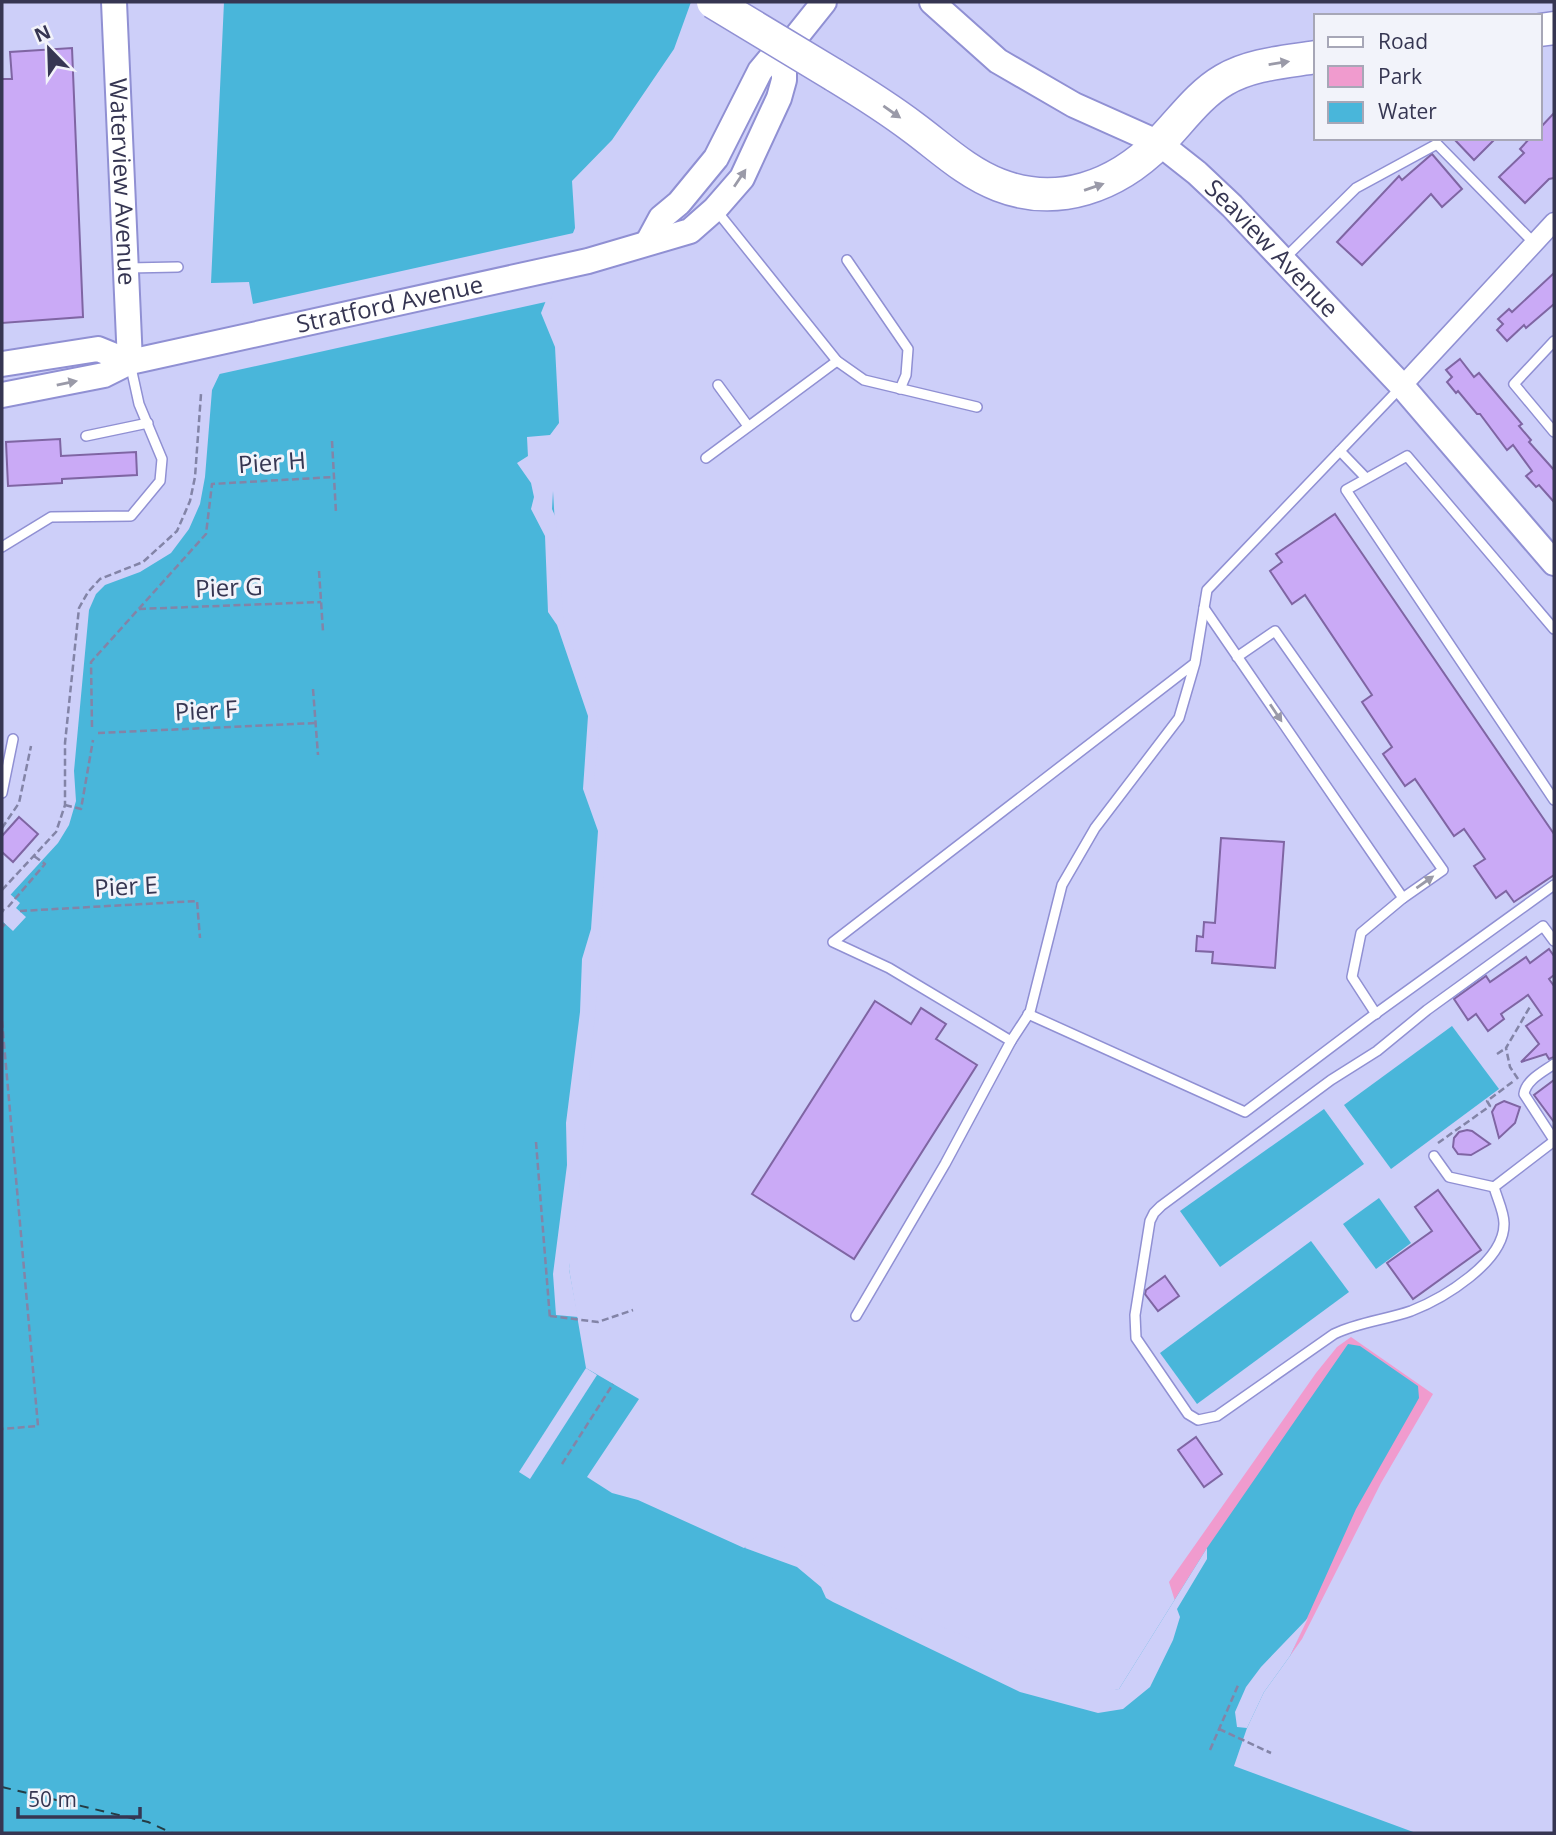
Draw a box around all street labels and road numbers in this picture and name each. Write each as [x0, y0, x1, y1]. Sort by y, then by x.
street label: Waterview Avenue [102, 77, 145, 286]
street label: Seaview Avenue [1198, 171, 1347, 324]
street label: Stratford Avenue [293, 267, 486, 340]
street label: Pier H [237, 443, 307, 480]
street label: Pier G [195, 569, 263, 604]
street label: Pier F [174, 691, 238, 728]
street label: Pier E [93, 867, 158, 904]

